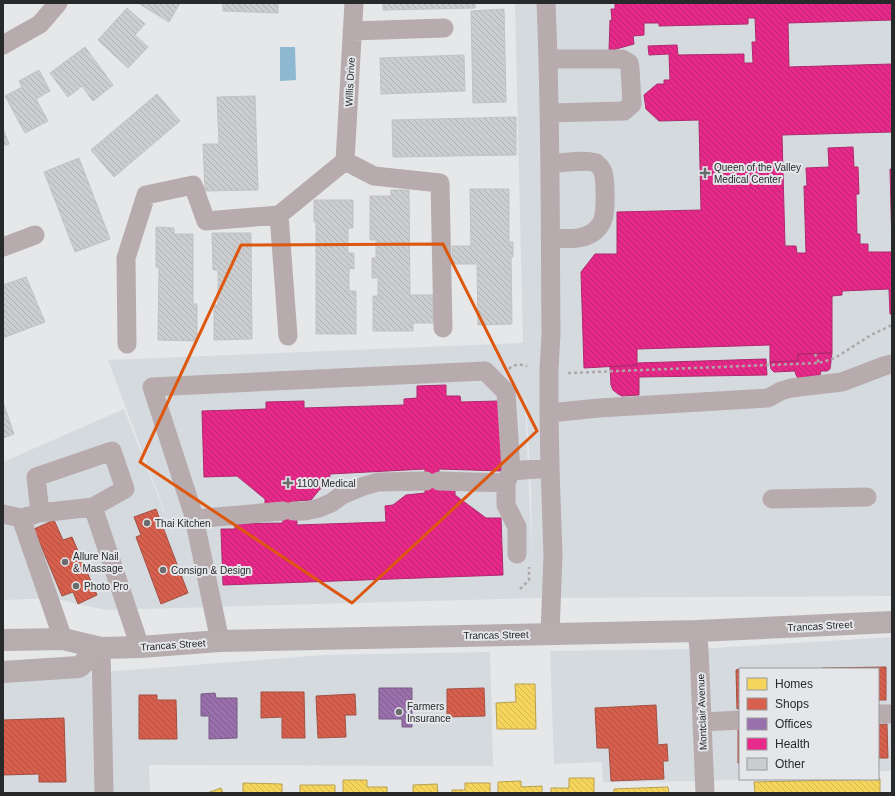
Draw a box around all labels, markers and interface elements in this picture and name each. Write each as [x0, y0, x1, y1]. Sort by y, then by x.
street label: Willis Drive [343, 57, 357, 107]
place label: Queen of the Valley Medical Center [714, 162, 801, 185]
marker: Queen of the Valley Medical Center [699, 167, 711, 179]
marker: 1100 Medical [282, 477, 294, 489]
place label: 1100 Medical [297, 478, 356, 489]
marker: Thai Kitchen [142, 518, 152, 528]
place label: Thai Kitchen [155, 518, 211, 529]
place label: Allure Nail & Massage [73, 551, 123, 574]
marker: Allure Nail & Massage [60, 557, 70, 567]
marker: Consign & Design [158, 565, 168, 575]
place label: Consign & Design [171, 565, 251, 576]
marker: Photo Pro [71, 581, 81, 591]
place label: Photo Pro [84, 581, 129, 592]
street label: Trancas Street [787, 619, 853, 633]
street label: Trancas Street [463, 629, 529, 641]
street label: Trancas Street [140, 637, 206, 653]
legend [739, 668, 879, 780]
street label: Montclair Avenue [695, 673, 709, 750]
text: Homes [775, 677, 813, 691]
text: Shops [775, 697, 809, 711]
place label: Farmers Insurance [407, 701, 451, 724]
marker: Farmers Insurance [394, 707, 404, 717]
text: Offices [775, 717, 812, 731]
text: Health [775, 737, 810, 751]
text: Other [775, 757, 805, 771]

